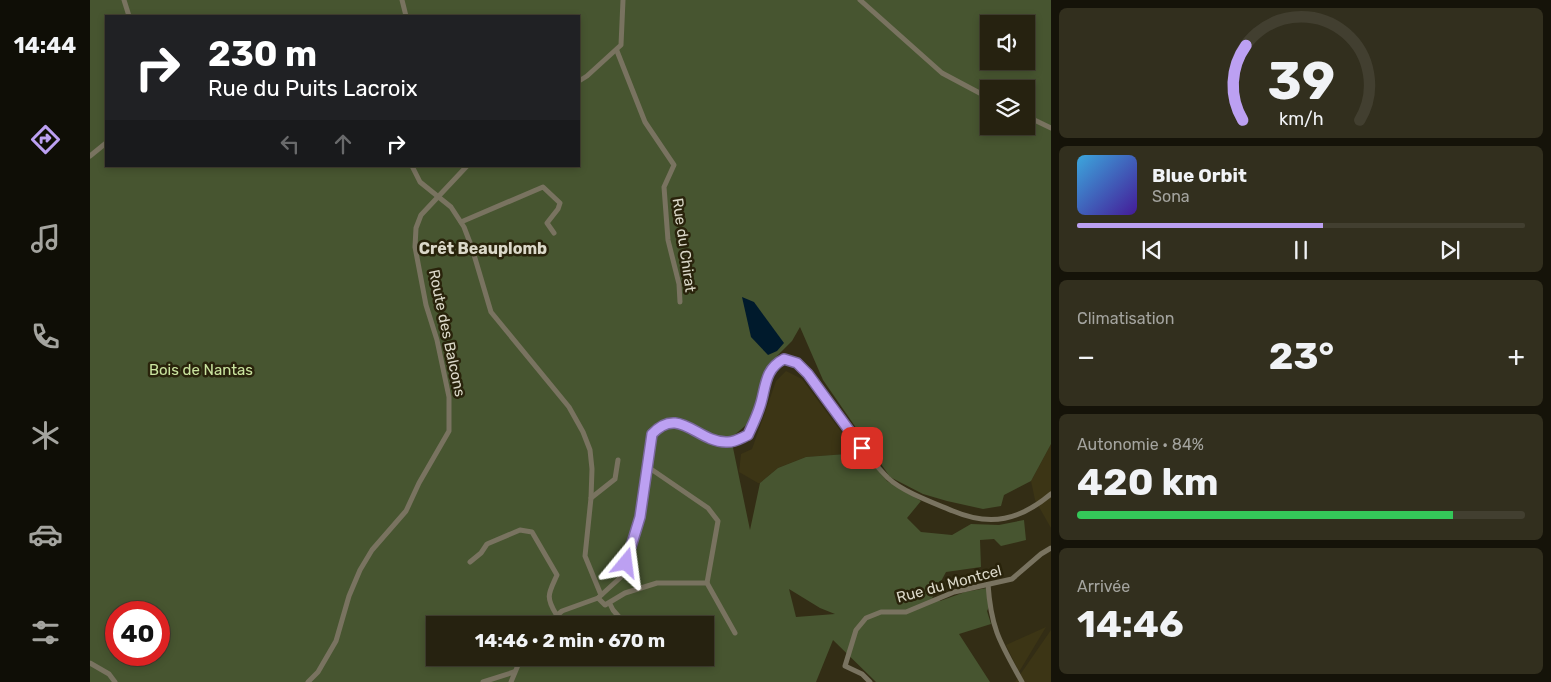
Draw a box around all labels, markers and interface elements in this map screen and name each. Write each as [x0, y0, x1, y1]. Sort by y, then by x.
map controls [980, 15, 1035, 135]
button: sound [980, 15, 1035, 70]
text: 14:44 [14, 32, 76, 59]
text: 230 m [208, 33, 317, 75]
icon: right [125, 35, 190, 100]
text: 39 [1267, 50, 1335, 112]
text: Rue du Puits Lacroix [208, 75, 418, 102]
button: layers [980, 80, 1035, 135]
text: km/h [1279, 108, 1323, 129]
icon: directions [28, 122, 63, 157]
icon: left [276, 130, 304, 158]
icon: ahead [329, 130, 357, 158]
icon: right [382, 130, 410, 158]
text: Blue Orbit [1152, 164, 1247, 187]
text: Sona [1152, 187, 1190, 206]
street label: Rue du Chirat [668, 197, 700, 293]
icon: music [28, 221, 63, 256]
icon: previous [1138, 236, 1166, 264]
icon: pause [1287, 236, 1315, 264]
icon: next [1436, 236, 1464, 264]
district label: Crêt Beauplomb [419, 239, 547, 258]
street label: Route des Balcons [425, 268, 469, 399]
text: Climatisation [1077, 309, 1174, 328]
icon: phone [28, 319, 63, 354]
text: 23° [1269, 333, 1334, 379]
text: − [1077, 340, 1095, 373]
text: + [1508, 340, 1525, 373]
park label: Bois de Nantas [149, 361, 253, 379]
icon: climate [28, 418, 63, 453]
pin [841, 427, 883, 469]
icon: arrive [848, 434, 876, 462]
text: Autonomie · 84% [1077, 435, 1204, 454]
text: 420 km [1077, 459, 1219, 505]
icon: car [28, 517, 63, 552]
position arrow [599, 536, 651, 588]
street label: Rue du Montcel [894, 561, 1004, 607]
text: Arrivée [1077, 577, 1130, 596]
speed limit sign: 40 [105, 601, 170, 666]
text: 14:46 [1077, 601, 1184, 647]
icon: filters [28, 615, 63, 650]
text: 14:46 · 2 min · 670 m [475, 629, 665, 652]

